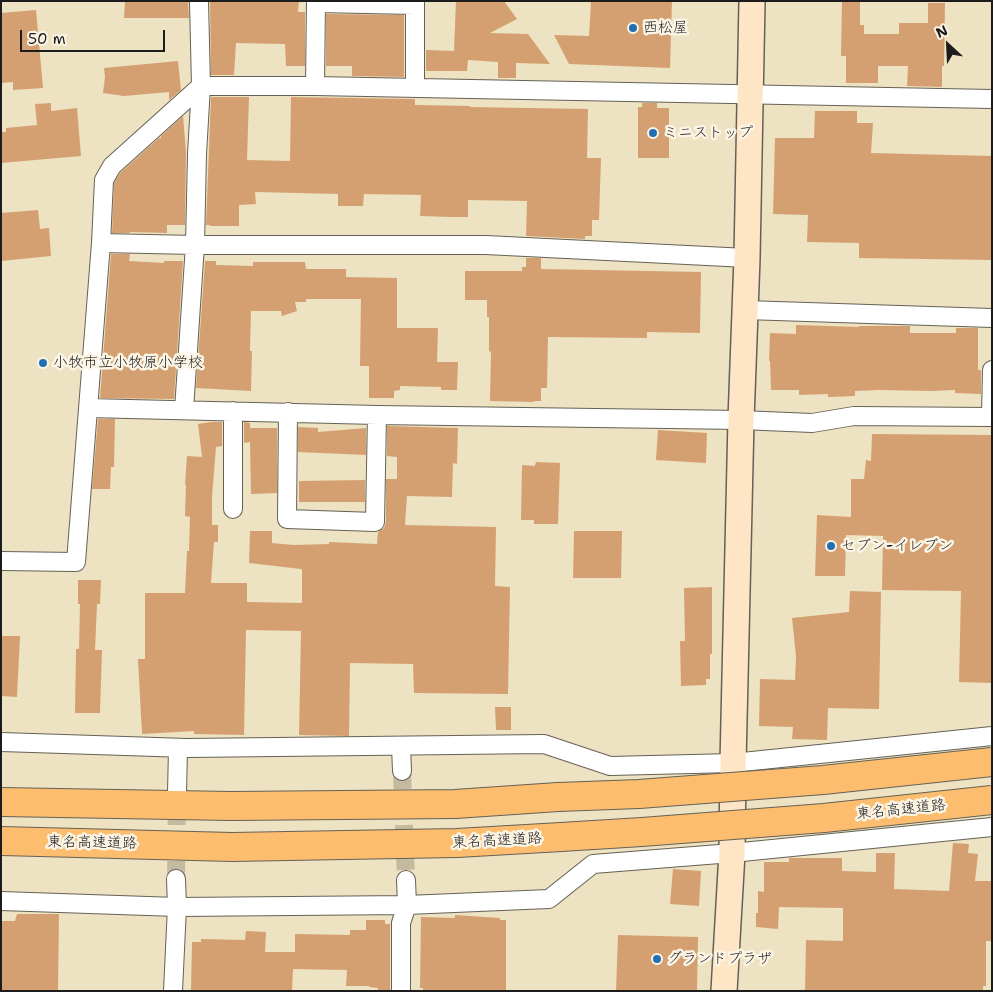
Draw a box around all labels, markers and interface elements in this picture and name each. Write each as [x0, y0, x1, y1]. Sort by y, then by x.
place label: 西松屋 [643, 19, 688, 37]
scale bar [22, 20, 168, 52]
north arrow [923, 20, 973, 70]
text: N [933, 21, 950, 42]
marker: 西松屋 [627, 22, 639, 34]
text: 50 m [28, 29, 66, 49]
place label: ミニストップ [663, 124, 753, 142]
marker: ミニストップ [647, 127, 659, 139]
place label: 小牧市立小牧原小学校 [53, 354, 203, 372]
marker: 小牧市立小牧原小学校 [37, 357, 49, 369]
place label: セブン-イレブン [841, 537, 953, 555]
marker: セブン-イレブン [825, 540, 837, 552]
street label: 東名高速道路 [855, 796, 947, 824]
street label: 東名高速道路 [452, 830, 542, 852]
street label: 東名高速道路 [47, 833, 137, 853]
place label: グランドプラザ [667, 950, 772, 968]
marker: グランドプラザ [651, 953, 663, 965]

